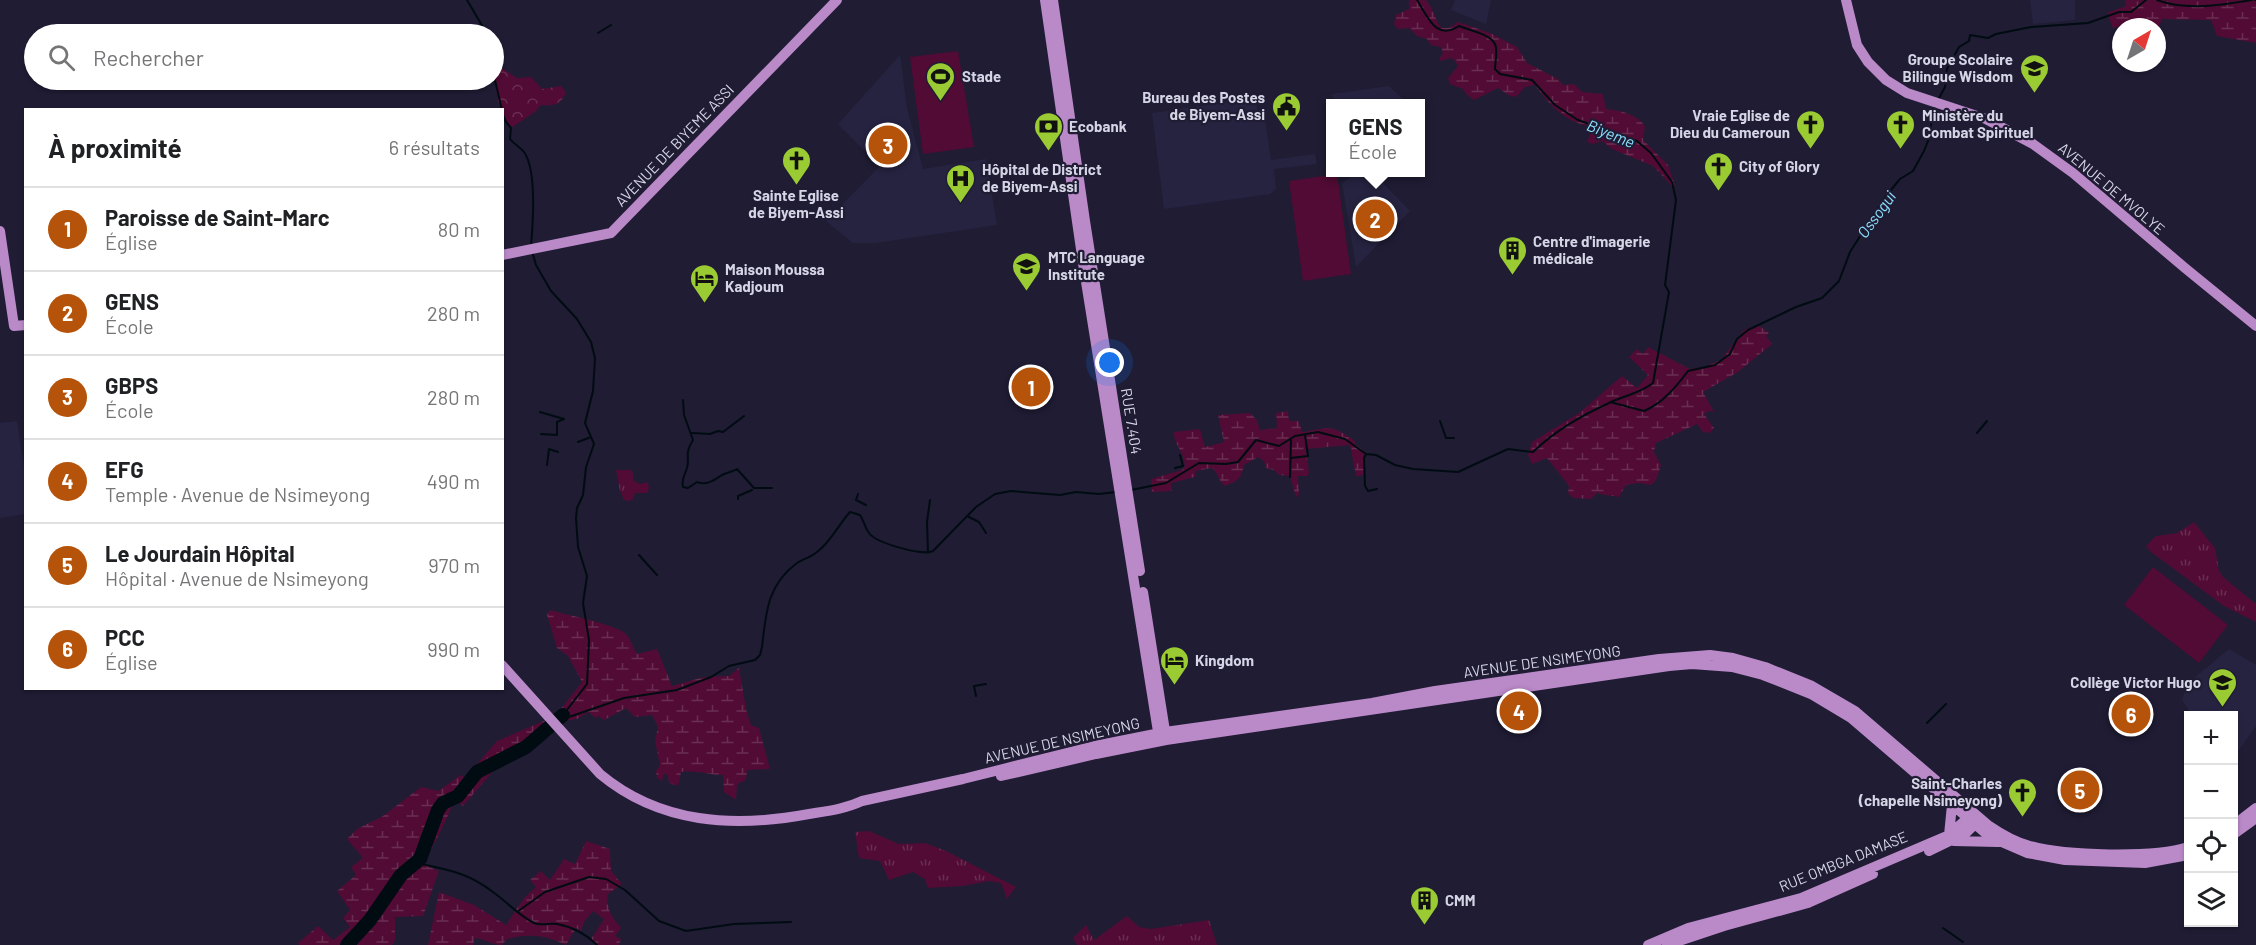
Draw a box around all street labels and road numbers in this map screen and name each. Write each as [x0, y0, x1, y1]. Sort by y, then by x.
street label: AVENUE DE BIYEME ASSI [611, 80, 737, 210]
street label: AVENUE DE MVOLYE [2055, 138, 2169, 238]
street label: RUE 7.404 [1118, 387, 1146, 455]
street label: AVENUE DE NSIMEYONG [1462, 641, 1622, 681]
street label: AVENUE DE NSIMEYONG [983, 713, 1141, 767]
street label: RUE OMBGA DAMASE [1776, 827, 1910, 895]

